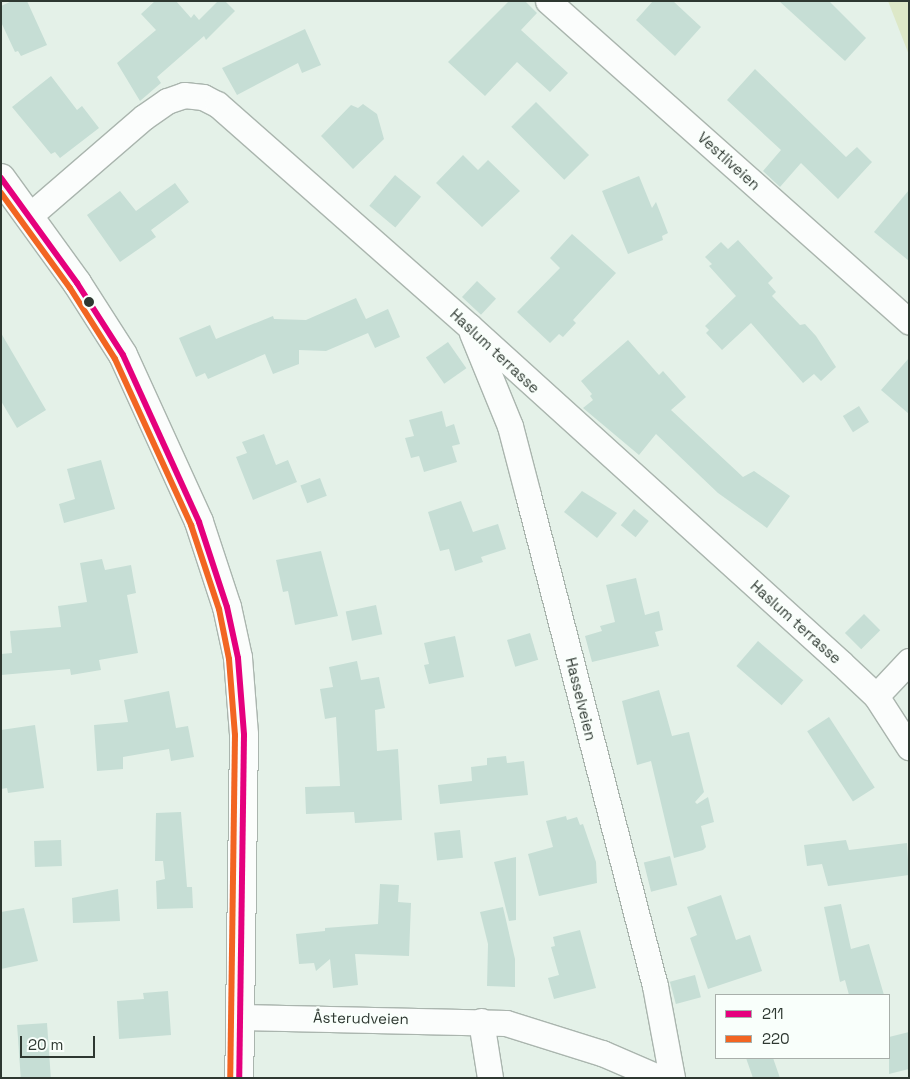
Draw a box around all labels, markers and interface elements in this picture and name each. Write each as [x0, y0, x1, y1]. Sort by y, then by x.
street label: Vestliveien [694, 128, 764, 194]
unlabelled marker [84, 297, 94, 307]
street label: Haslum terrasse [447, 305, 543, 397]
street label: Haslum terrasse [747, 577, 845, 667]
street label: Hasselveien [562, 655, 600, 743]
legend [715, 994, 890, 1059]
text: 211 [762, 1004, 784, 1023]
street label: Åsterudveien [313, 1008, 409, 1028]
scale bar [22, 1026, 98, 1058]
text: 220 [762, 1029, 790, 1048]
text: 20 m [28, 1035, 63, 1054]

